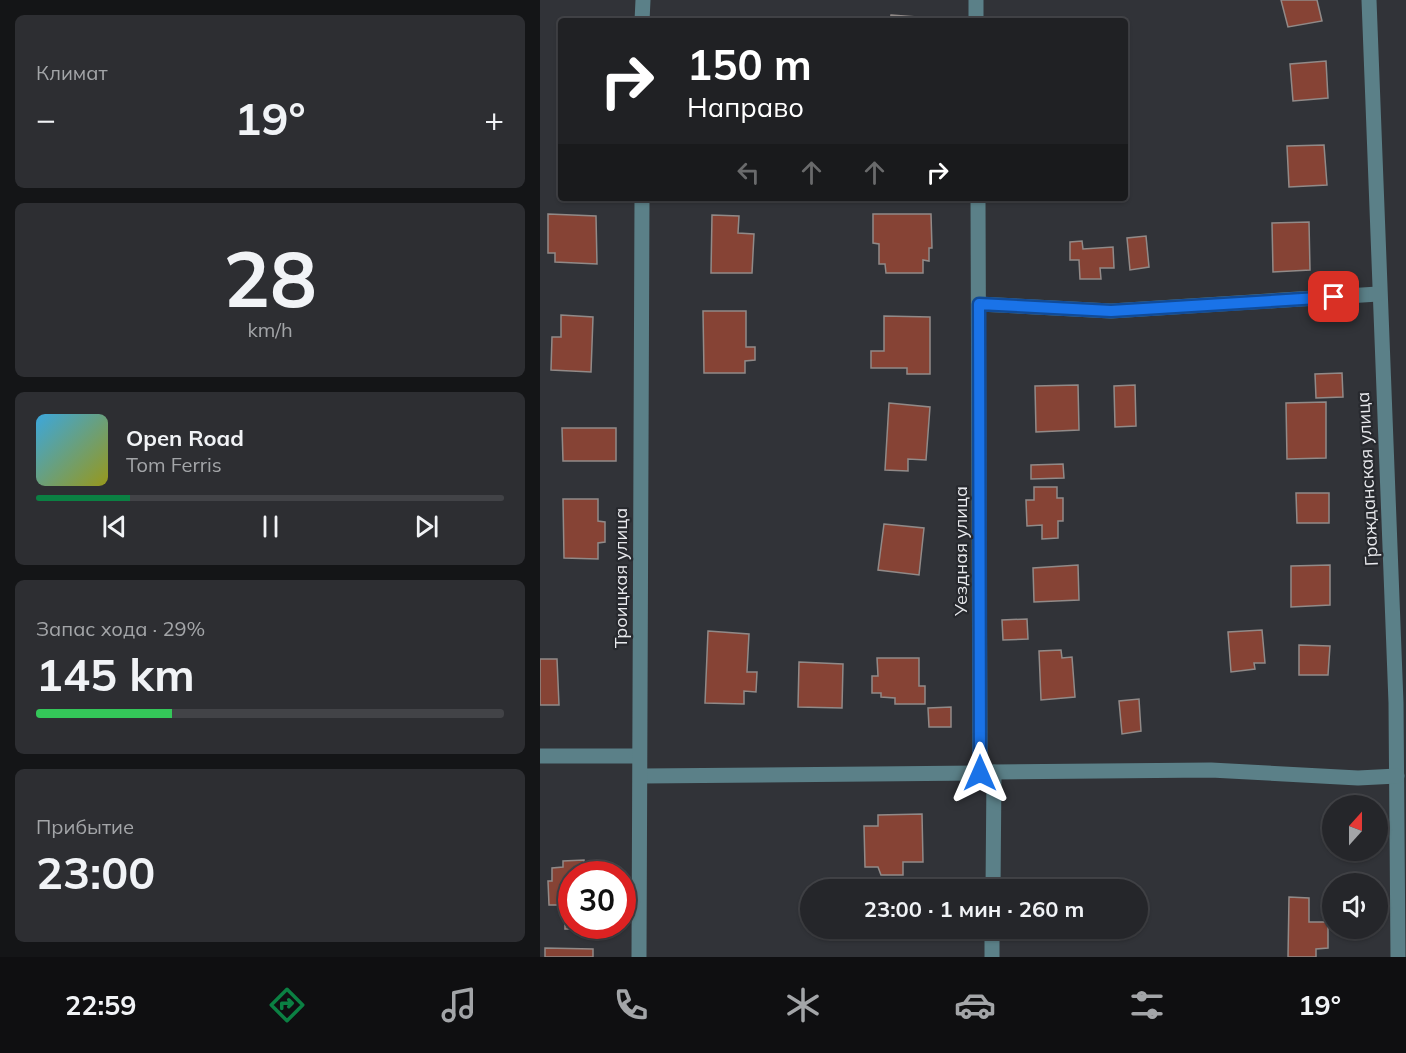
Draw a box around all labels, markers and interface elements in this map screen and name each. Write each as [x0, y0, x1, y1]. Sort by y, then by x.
text: 150 m [687, 38, 812, 91]
icon: right [588, 42, 666, 120]
text: Климат [36, 60, 108, 85]
text: 19° [234, 90, 306, 146]
text: Направо [687, 90, 804, 124]
text: − [36, 98, 56, 139]
text: + [484, 98, 504, 139]
icon: left [732, 156, 765, 189]
icon: ahead [795, 156, 828, 189]
icon: ahead [858, 156, 891, 189]
icon: right [921, 156, 954, 189]
text: 28 [223, 229, 317, 327]
pin [1308, 271, 1359, 322]
icon: arrive [1317, 280, 1350, 313]
text: km/h [247, 317, 293, 342]
street label: Гражданская улица [1351, 391, 1383, 567]
text: Open Road [126, 424, 244, 452]
text: Tom Ferris [126, 452, 222, 477]
street label: Уездная улица [949, 486, 972, 617]
street label: Троицкая улица [609, 508, 632, 648]
icon: previous [98, 510, 131, 543]
icon: pause [254, 510, 287, 543]
icon: next [410, 510, 443, 543]
text: Запас хода · 29% [36, 616, 205, 641]
text: 145 km [36, 646, 195, 702]
position arrow [948, 741, 1012, 805]
north arrow [1322, 795, 1388, 861]
map controls [1322, 795, 1388, 939]
text: Прибытие [36, 814, 134, 839]
text: 23:00 [36, 844, 155, 900]
speed limit sign: 30 [558, 861, 636, 939]
button: sound [1322, 873, 1388, 939]
text: 23:00 · 1 мин · 260 m [864, 895, 1084, 923]
icon: directions [266, 984, 308, 1026]
icon: music [438, 984, 480, 1026]
icon: phone [610, 984, 652, 1026]
icon: climate [782, 984, 824, 1026]
icon: car [954, 984, 996, 1026]
icon: filters [1126, 984, 1168, 1026]
text: 22:59 [65, 988, 136, 1022]
text: 19° [1298, 988, 1341, 1022]

